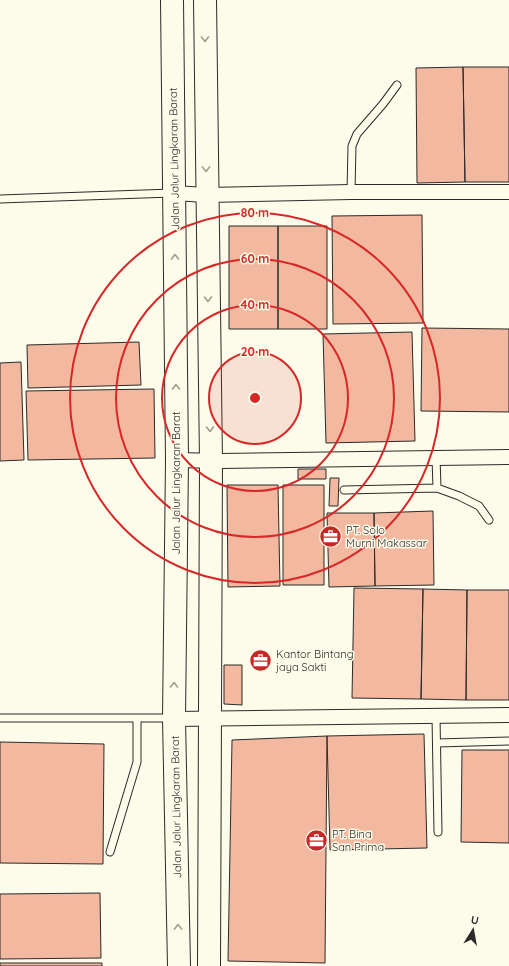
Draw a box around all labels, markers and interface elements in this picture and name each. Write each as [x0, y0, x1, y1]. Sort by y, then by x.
one-way arrow [201, 36, 209, 42]
street label: Jalan Jalur Lingkaran Barat [166, 87, 182, 231]
one-way arrow [202, 166, 210, 172]
text: 80 m [241, 205, 269, 220]
text: 60 m [241, 251, 269, 266]
one-way arrow [171, 254, 179, 260]
one-way arrow [204, 296, 212, 302]
text: 40 m [241, 297, 269, 312]
text: 20 m [241, 344, 269, 359]
one-way arrow [172, 384, 180, 390]
centre of rings [248, 391, 262, 405]
street label: Jalan Jalur Lingkaran Barat [169, 411, 183, 554]
one-way arrow [206, 426, 215, 432]
office icon: PT. Solo Murni Makassar [317, 523, 343, 549]
place label: PT. Solo Murni Makassar [346, 523, 428, 550]
office icon: Kantor Bintang jaya Sakti [247, 647, 273, 673]
place label: Kantor Bintang jaya Sakti [275, 647, 354, 674]
one-way arrow [170, 682, 178, 688]
street label: Jalan Jalur Lingkaran Barat [168, 735, 184, 879]
office icon: PT. Bina San Prima [303, 827, 329, 853]
place label: PT. Bina San Prima [332, 827, 384, 854]
north arrow [453, 910, 493, 950]
text: U [470, 913, 480, 928]
one-way arrow [174, 924, 182, 930]

